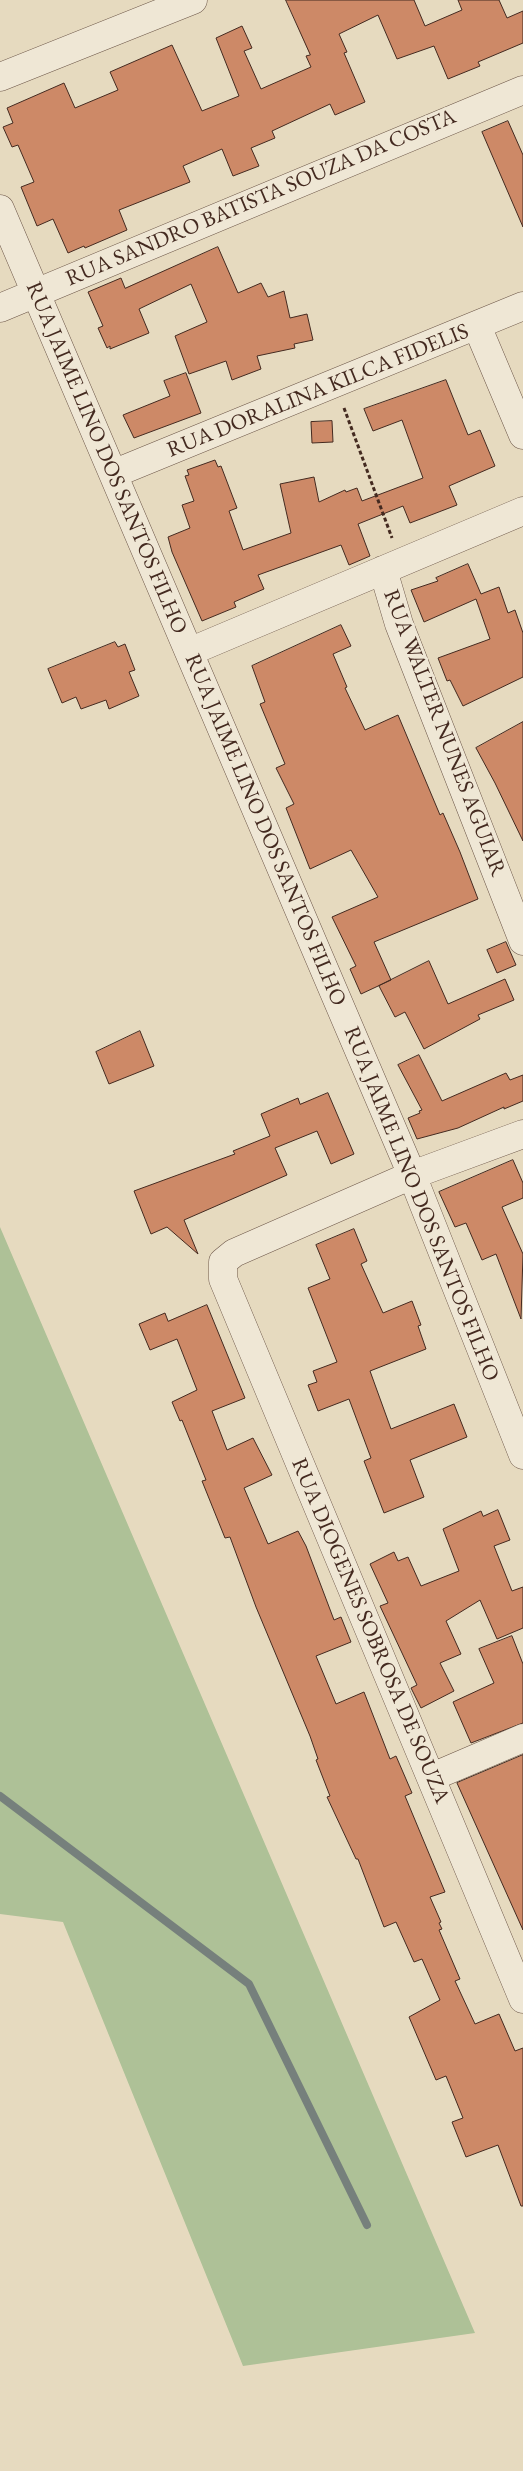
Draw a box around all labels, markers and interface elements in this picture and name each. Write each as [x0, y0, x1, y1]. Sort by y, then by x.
street label: RUA SANDRO BATISTA SOUZA DA COSTA [62, 104, 460, 292]
street label: RUA JAIME LINO DOS SANTOS FILHO [20, 278, 192, 638]
street label: RUA DORALINA KILCA FIDELIS [163, 318, 473, 464]
street label: RUA WALTER NUNES AGUIAR [377, 586, 511, 880]
street label: RUA JAIME LINO DOS SANTOS FILHO [179, 650, 351, 1010]
street label: RUA JAIME LINO DOS SANTOS FILHO [338, 1023, 504, 1385]
street label: RUA DIOGENES SOBROSA DE SOUZA [285, 1454, 455, 1808]

